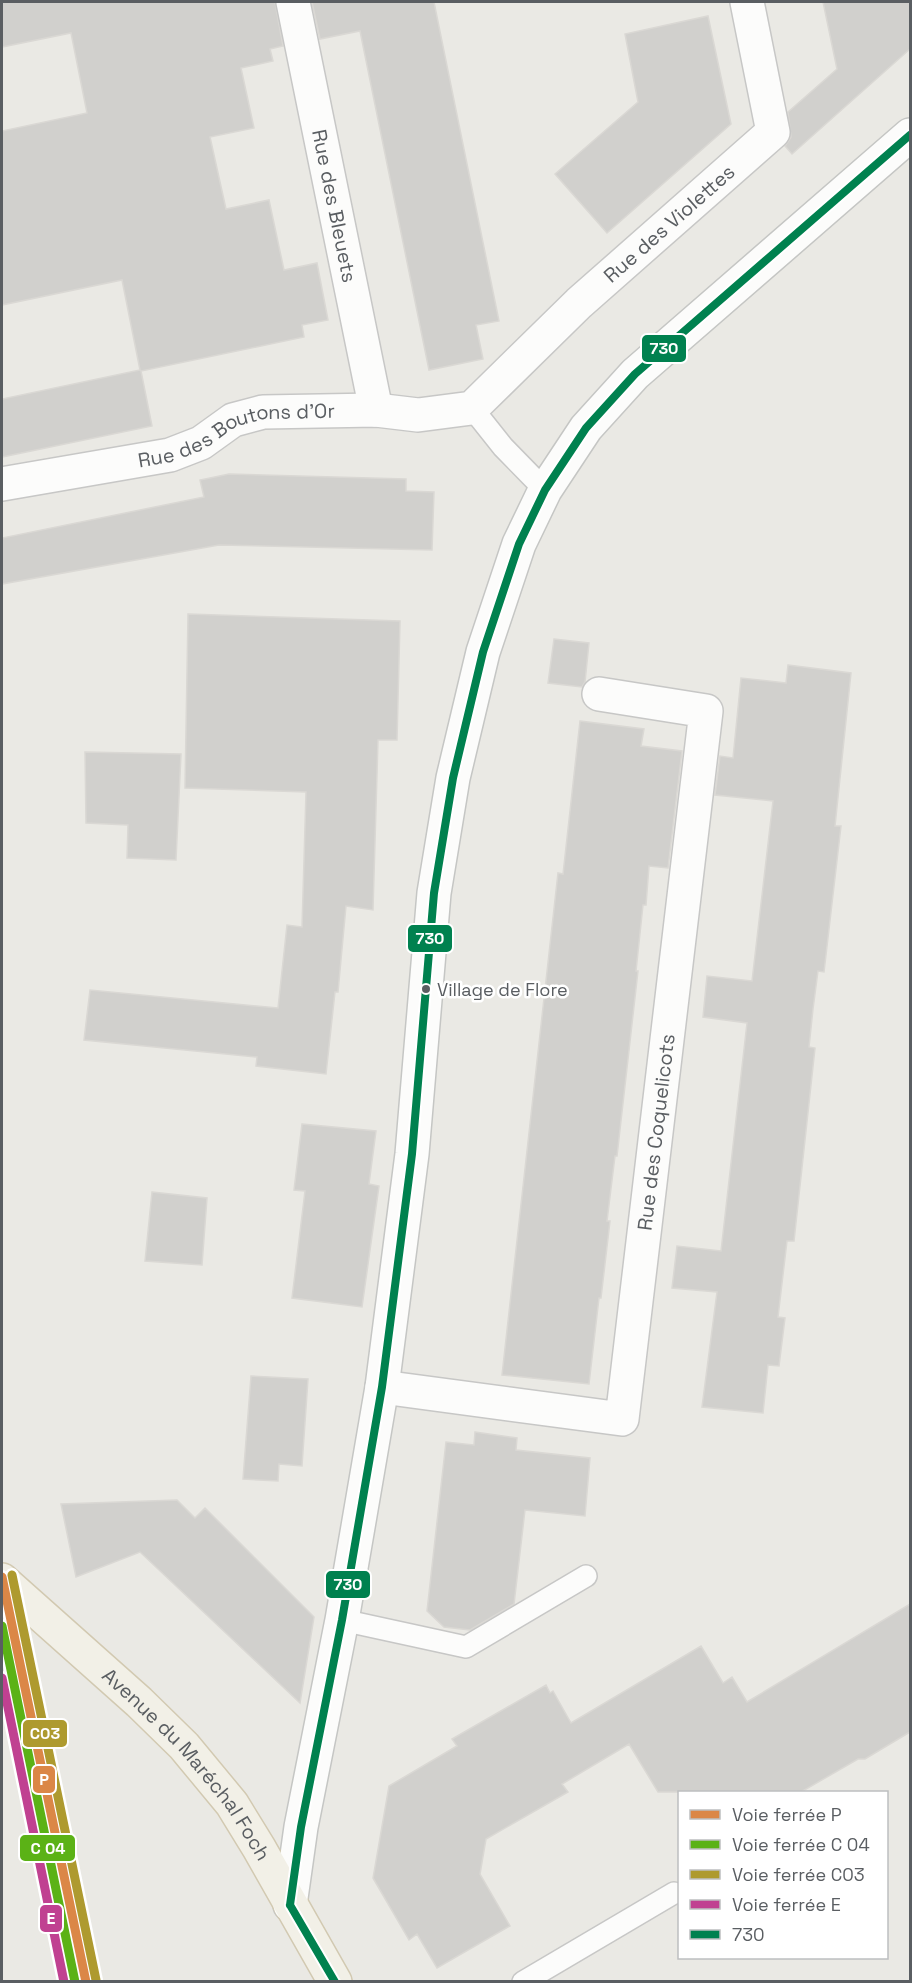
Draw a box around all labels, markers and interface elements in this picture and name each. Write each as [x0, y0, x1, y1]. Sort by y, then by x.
street label: Rue des Bleuets [306, 127, 363, 285]
street label: Rue des Violettes [598, 159, 740, 288]
line badge: 730 [641, 334, 687, 363]
text: 730 [650, 338, 678, 359]
street label: Rue des Boutons d'Or [136, 398, 335, 473]
line badge: 730 [407, 924, 453, 953]
text: 730 [416, 928, 444, 949]
place label: Village de Flore [437, 978, 568, 1001]
marker: Village de Flore [420, 983, 432, 995]
street label: Rue des Coquelicots [631, 1032, 681, 1232]
line badge: 730 [325, 1570, 371, 1599]
text: 730 [334, 1574, 362, 1595]
street label: Avenue du Maréchal Foch [97, 1662, 276, 1865]
line badge: C03 [22, 1719, 68, 1748]
text: C03 [30, 1723, 60, 1744]
line badge: P [32, 1765, 56, 1794]
text: P [39, 1769, 49, 1790]
legend [678, 1791, 888, 1959]
text: Voie ferrée P [732, 1803, 842, 1826]
text: Voie ferrée C 04 [732, 1833, 870, 1856]
line badge: C 04 [19, 1834, 76, 1862]
text: C 04 [31, 1838, 65, 1859]
text: Voie ferrée C03 [732, 1863, 865, 1886]
text: Voie ferrée E [732, 1893, 841, 1916]
line badge: E [39, 1904, 63, 1933]
text: E [47, 1908, 56, 1929]
text: 730 [732, 1923, 765, 1946]

